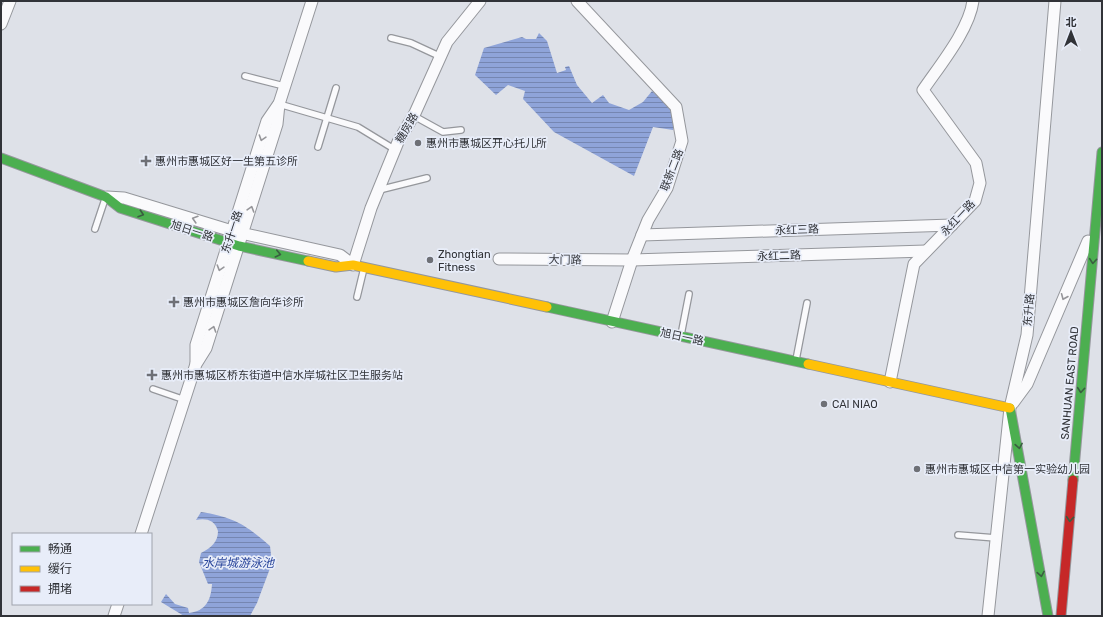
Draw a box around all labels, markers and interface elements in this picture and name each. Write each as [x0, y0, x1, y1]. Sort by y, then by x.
north arrow [1051, 12, 1091, 52]
text: 北 [1066, 16, 1077, 29]
street label: 糖房路 [393, 110, 421, 146]
one-way arrow [258, 135, 267, 142]
place label: 惠州市惠城区开心托儿所 [426, 137, 547, 150]
marker: 惠州市惠城区开心托儿所 [413, 138, 423, 148]
street label: 联新二路 [658, 147, 686, 193]
marker: 惠州市惠城区好一生第五诊所 [140, 155, 152, 167]
place label: 惠州市惠城区好一生第五诊所 [155, 155, 298, 168]
street label: 永红一路 [938, 197, 978, 239]
one-way arrow [246, 205, 255, 212]
street label: 东升一路 [219, 209, 245, 255]
one-way arrow [137, 210, 144, 218]
one-way arrow [191, 215, 198, 224]
street label: 旭日一路 [169, 218, 215, 244]
street label: 永红三路 [775, 223, 819, 237]
place label: Zhongtian Fitness [438, 248, 491, 274]
street label: 永红二路 [757, 249, 801, 263]
one-way arrow [274, 250, 281, 258]
street label: 大门路 [548, 253, 582, 267]
marker: Zhongtian Fitness [425, 255, 435, 265]
one-way arrow [1088, 257, 1097, 264]
one-way arrow [216, 264, 225, 271]
street label: 东升路 [1021, 293, 1037, 327]
one-way arrow [1061, 293, 1069, 300]
marker: 惠州市惠城区詹向华诊所 [168, 296, 180, 308]
place label: 惠州市惠城区詹向华诊所 [183, 296, 304, 309]
one-way arrow [208, 326, 216, 333]
street label: 旭日一路 [659, 326, 705, 348]
street label: SANHUAN EAST ROAD [1059, 326, 1081, 440]
marker: 惠州市惠城区桥东街道中信水岸城社区卫生服务站 [146, 369, 158, 381]
place label: 惠州市惠城区桥东街道中信水岸城社区卫生服务站 [161, 369, 403, 382]
one-way arrow [1077, 387, 1086, 393]
place label: CAI NIAO [832, 398, 878, 411]
marker: CAI NIAO [819, 399, 829, 409]
one-way arrow [1014, 443, 1022, 449]
place label: 惠州市惠城区中信第一实验幼儿园 [925, 463, 1090, 476]
marker: 惠州市惠城区中信第一实验幼儿园 [912, 464, 922, 474]
one-way arrow [1065, 516, 1074, 523]
legend [12, 533, 152, 605]
text: 畅通 [48, 542, 72, 556]
water label: 水岸城游泳池 [202, 556, 275, 570]
text: 缓行 [48, 562, 72, 576]
one-way arrow [1036, 571, 1045, 577]
text: 拥堵 [48, 582, 72, 596]

